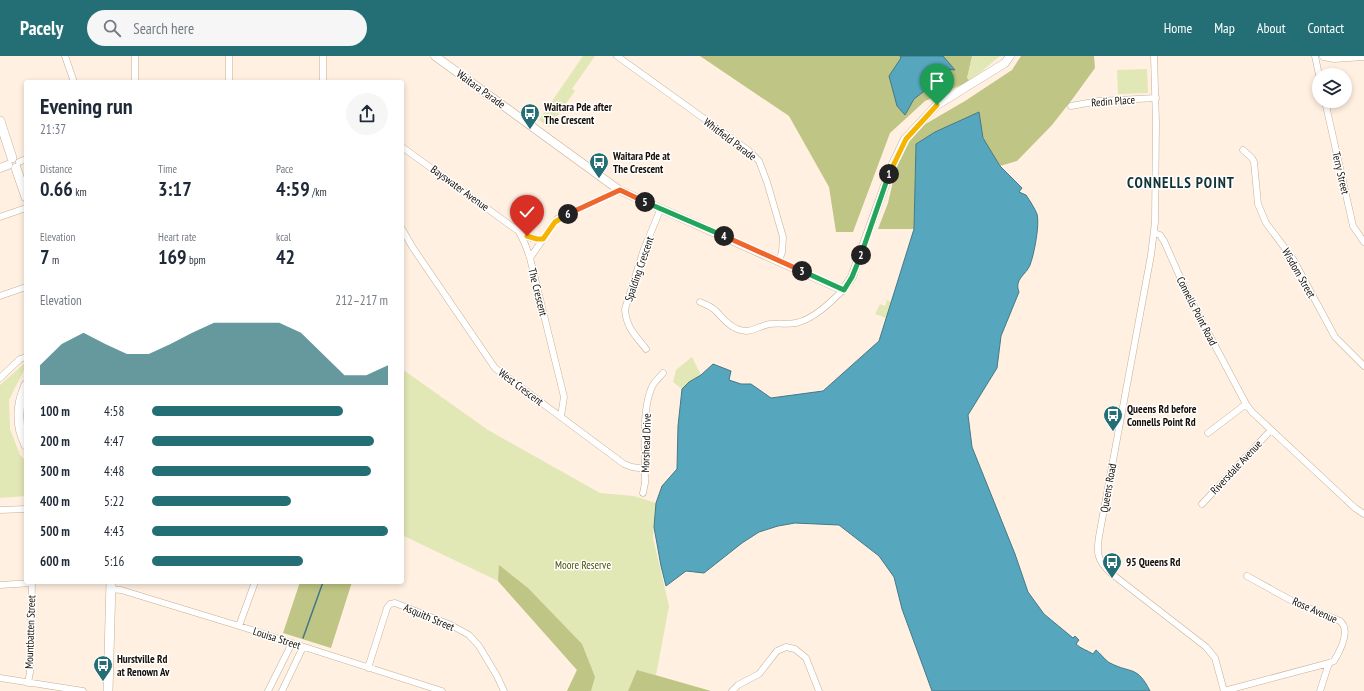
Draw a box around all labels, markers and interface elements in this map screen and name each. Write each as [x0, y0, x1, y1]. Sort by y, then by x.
search box [87, 10, 367, 46]
text: Pacely [20, 16, 63, 40]
icon: search [101, 17, 123, 39]
text: Search here [133, 19, 194, 38]
text: Home [1164, 19, 1192, 37]
text: Map [1214, 19, 1235, 37]
text: About [1257, 19, 1286, 37]
text: Contact [1308, 19, 1344, 37]
pin [920, 64, 954, 105]
street label: Waitara Parade [454, 67, 508, 112]
map controls [1312, 68, 1352, 108]
button: layers [1312, 68, 1352, 108]
icon: arrive [926, 70, 948, 92]
text: Evening run [40, 92, 133, 120]
street label: Redin Place [1091, 92, 1136, 110]
button: share [346, 93, 388, 135]
place label: Waitara Pde after The Crescent [543, 100, 613, 127]
bus stop icon: Waitara Pde after The Crescent [519, 102, 541, 130]
street label: Whitfield Parade [701, 115, 760, 164]
text: 21:37 [40, 121, 66, 138]
place label: Waitara Pde at The Crescent [612, 149, 671, 176]
street label: Terry Street [1329, 150, 1353, 196]
bus stop icon: Waitara Pde at The Crescent [588, 151, 610, 179]
text: Distance [40, 162, 72, 176]
text: Time [158, 162, 177, 176]
text: Pace [276, 162, 293, 176]
street label: Bayswater Avenue [428, 162, 492, 214]
pin: 1 [879, 164, 899, 184]
text: 1 [886, 167, 892, 181]
district label: CONNELLS POINT [1127, 173, 1235, 192]
text: 0.66 [40, 176, 73, 202]
text: 3:17 [158, 176, 192, 202]
text: 4:59 [276, 176, 310, 202]
text: km [73, 185, 87, 199]
text: /km [310, 185, 327, 199]
pin: 5 [635, 192, 655, 212]
pin [510, 195, 544, 236]
text: 5 [642, 195, 648, 209]
icon: check [516, 201, 538, 223]
pin: 6 [558, 204, 578, 224]
text: 6 [565, 207, 571, 221]
pin: 4 [714, 226, 734, 246]
text: 4 [721, 229, 727, 243]
text: Elevation [40, 230, 75, 244]
text: Heart rate [158, 230, 196, 244]
text: kcal [276, 230, 291, 244]
street label: Spalding Crescent [621, 235, 657, 303]
text: 7 [40, 244, 50, 270]
text: 169 [158, 244, 187, 270]
text: 42 [276, 244, 295, 270]
pin: 2 [851, 245, 871, 265]
street label: Wisdom Street [1279, 246, 1319, 300]
text: 2 [858, 248, 864, 262]
text: m [50, 253, 59, 267]
text: bpm [187, 253, 206, 267]
pin: 3 [792, 261, 812, 281]
text: 3 [799, 264, 805, 278]
street label: The Crescent [525, 267, 551, 317]
street label: Connells Point Road [1174, 274, 1221, 348]
text: Elevation [40, 292, 82, 309]
text: 212–217 m [335, 292, 388, 309]
street label: West Crescent [496, 365, 546, 409]
place label: Queens Rd before Connells Point Rd [1127, 402, 1197, 429]
text: 100 m [40, 403, 70, 420]
text: 4:58 [104, 403, 124, 420]
bus stop icon: Queens Rd before Connells Point Rd [1102, 404, 1124, 432]
street label: Morshead Drive [638, 413, 654, 473]
text: 200 m [40, 433, 70, 450]
text: 4:47 [104, 433, 124, 450]
street label: Riversdale Avenue [1207, 437, 1265, 497]
street label: Queens Road [1097, 462, 1119, 514]
text: 300 m [40, 463, 70, 480]
text: 4:48 [104, 463, 124, 480]
text: 400 m [40, 493, 70, 510]
text: 5:22 [104, 493, 124, 510]
text: 500 m [40, 523, 70, 540]
text: 4:43 [104, 523, 124, 540]
bus stop icon: 95 Queens Rd [1101, 551, 1123, 579]
text: 600 m [40, 553, 70, 570]
text: 5:16 [104, 553, 124, 570]
place label: 95 Queens Rd [1126, 555, 1181, 569]
park label: Moore Reserve [555, 558, 611, 572]
street label: Rose Avenue [1290, 594, 1340, 626]
street label: Mountbatten Street [22, 595, 38, 669]
street label: Asquith Street [401, 600, 457, 634]
street label: Louisa Street [251, 624, 303, 652]
place label: Hurstville Rd at Renown Av [117, 652, 170, 679]
bus stop icon: Hurstville Rd at Renown Av [92, 654, 114, 682]

